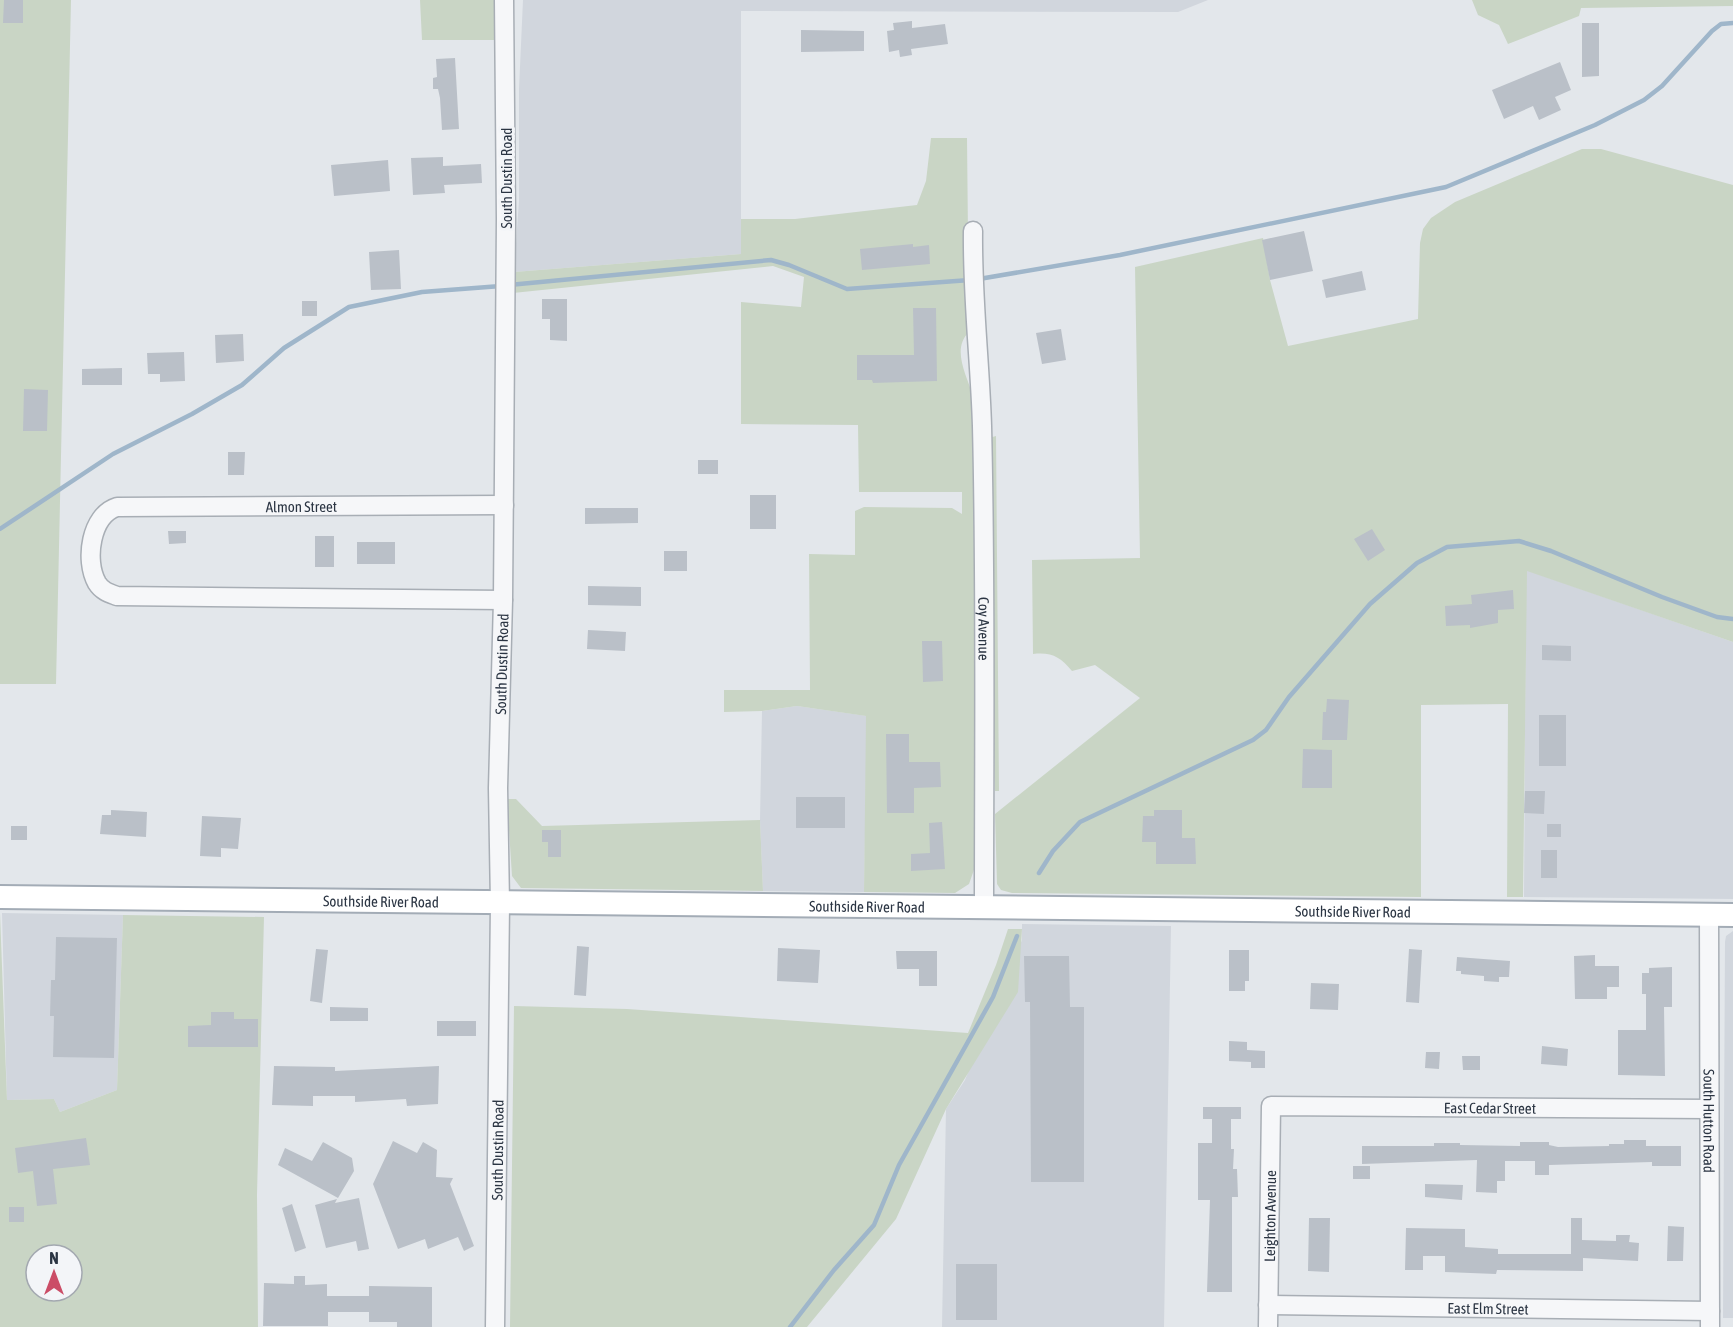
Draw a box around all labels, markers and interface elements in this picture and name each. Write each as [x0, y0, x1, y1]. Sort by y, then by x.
street label: South Dustin Road [498, 128, 515, 228]
street label: Almon Street [266, 497, 337, 515]
street label: Coy Avenue [976, 597, 993, 661]
street label: South Dustin Road [491, 613, 511, 715]
street label: Southside River Road [323, 892, 439, 910]
street label: Southside River Road [809, 897, 925, 915]
street label: Southside River Road [1295, 902, 1411, 920]
street label: South Hutton Road [1701, 1069, 1718, 1173]
street label: South Dustin Road [488, 1099, 506, 1201]
street label: East Cedar Street [1444, 1099, 1536, 1116]
street label: Leighton Avenue [1260, 1170, 1279, 1262]
north arrow [24, 1243, 84, 1303]
text: N [49, 1249, 59, 1267]
street label: East Elm Street [1447, 1299, 1529, 1317]

